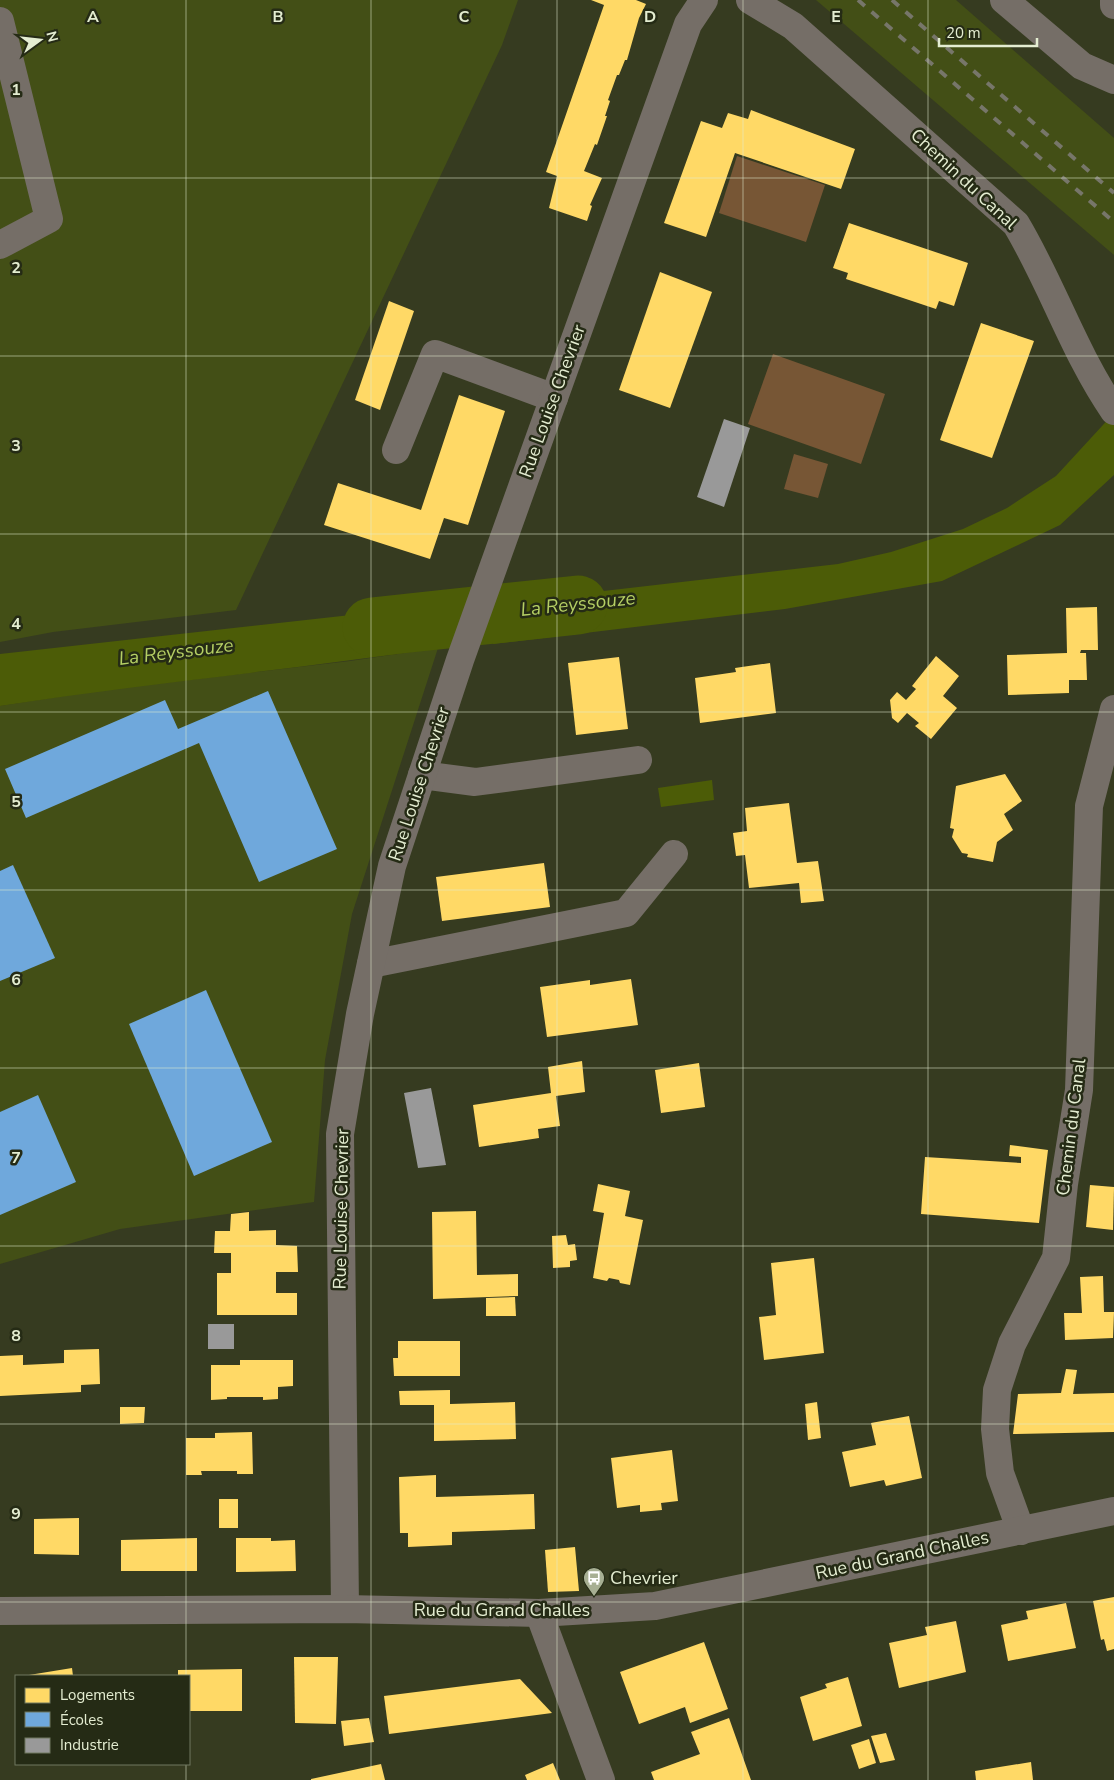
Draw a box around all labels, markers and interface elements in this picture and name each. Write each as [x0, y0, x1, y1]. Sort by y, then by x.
text: A [87, 6, 99, 28]
text: B [272, 6, 284, 28]
text: C [459, 6, 470, 28]
text: D [644, 6, 656, 28]
text: E [831, 6, 841, 28]
north arrow [15, 15, 65, 65]
scale bar [939, 15, 1036, 47]
text: 20 m [946, 23, 981, 43]
text: N [42, 29, 63, 44]
text: 1 [11, 79, 21, 101]
street label: Chemin du Canal [905, 123, 1023, 235]
text: 2 [11, 257, 21, 279]
street label: Rue Louise Chevrier [513, 321, 591, 481]
text: 3 [11, 435, 21, 457]
water label: La Reyssouze [519, 585, 637, 623]
text: 4 [11, 613, 21, 635]
water label: La Reyssouze [117, 632, 235, 672]
street label: Rue Louise Chevrier [383, 703, 455, 864]
text: 5 [11, 791, 21, 813]
text: 6 [11, 969, 21, 991]
street label: Chemin du Canal [1051, 1056, 1091, 1197]
street label: Rue Louise Chevrier [328, 1128, 354, 1290]
text: 7 [11, 1147, 21, 1169]
text: 8 [11, 1325, 21, 1347]
text: 9 [11, 1503, 21, 1525]
street label: Rue du Grand Challes [813, 1525, 991, 1585]
bus stop icon: Chevrier [582, 1566, 606, 1597]
place label: Chevrier [610, 1566, 678, 1590]
street label: Rue du Grand Challes [414, 1598, 590, 1622]
legend [15, 1675, 190, 1765]
text: Logements [60, 1685, 135, 1705]
text: Écoles [60, 1710, 103, 1730]
text: Industrie [60, 1735, 119, 1755]

